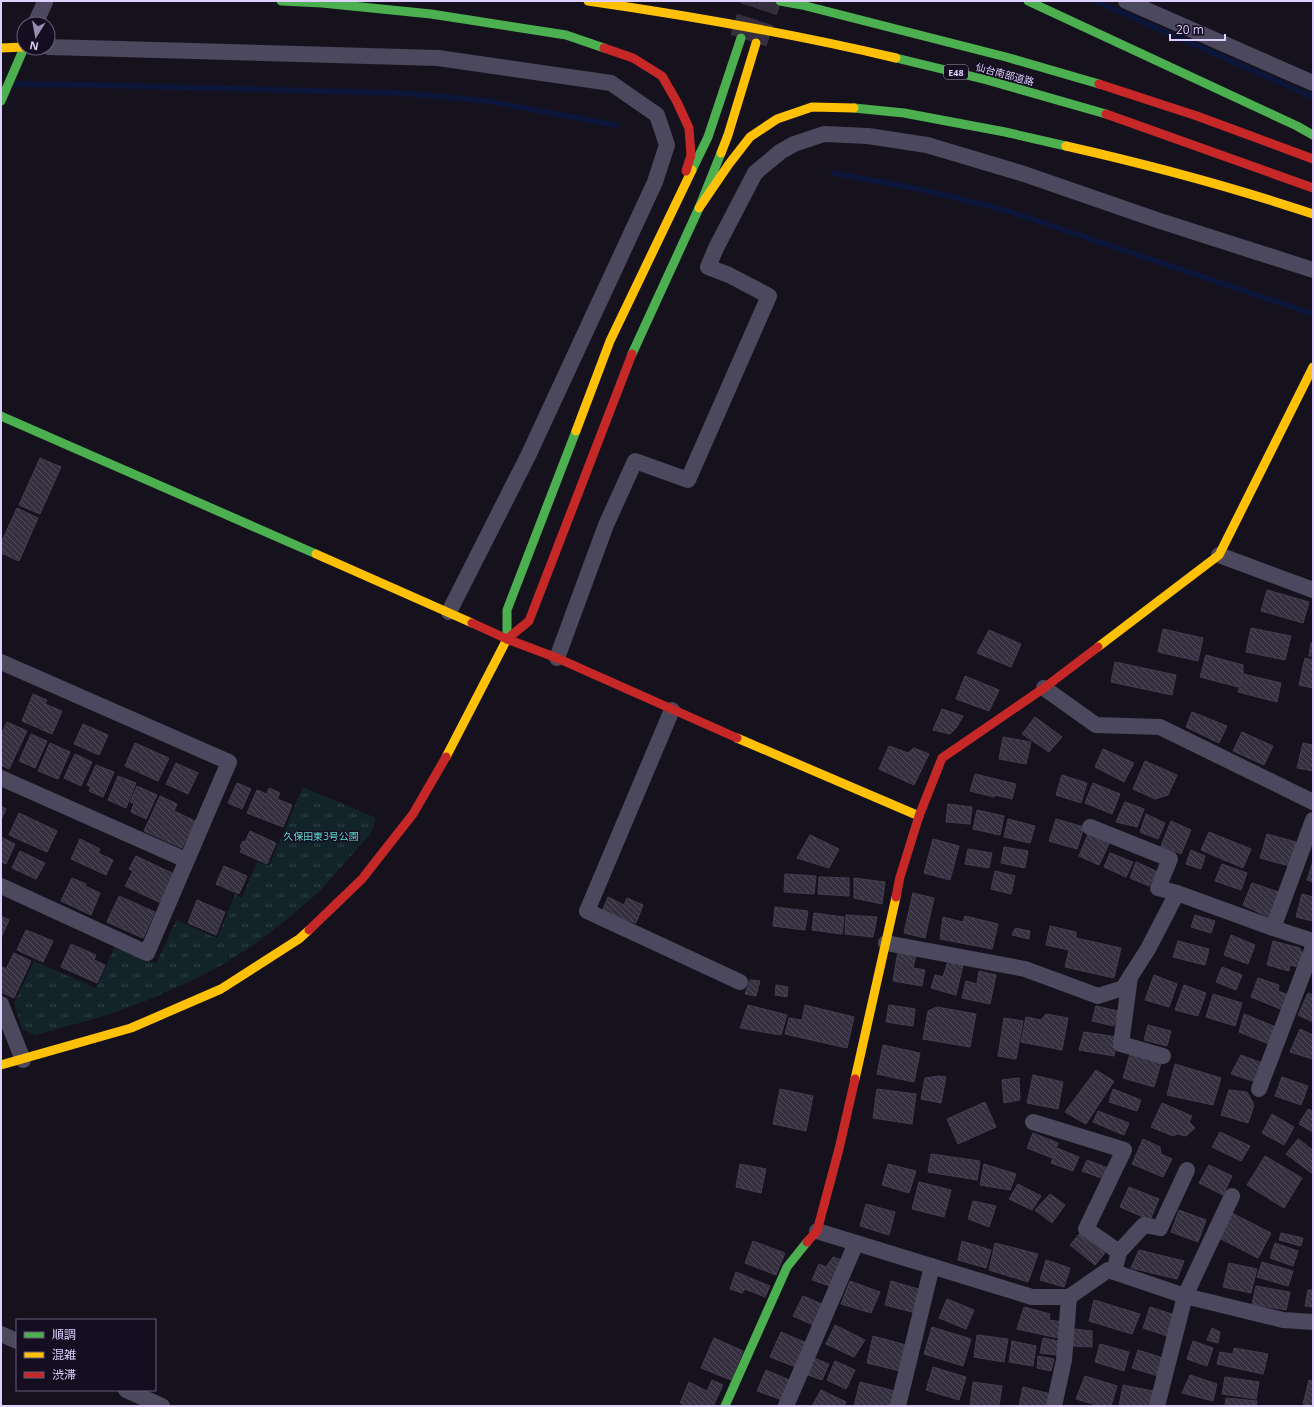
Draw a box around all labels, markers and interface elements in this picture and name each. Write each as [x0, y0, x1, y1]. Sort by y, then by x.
north arrow [16, 16, 56, 56]
scale bar [1170, 16, 1225, 42]
text: 20 m [1176, 21, 1204, 38]
text: N [28, 38, 40, 55]
street label: 仙台南部道路 [974, 59, 1036, 89]
road number: E48 [944, 65, 968, 79]
park label: 久保田東3号公園 [283, 829, 359, 843]
legend [16, 1319, 156, 1391]
text: 順調 [52, 1326, 76, 1343]
text: 混雑 [52, 1346, 76, 1363]
text: 渋滞 [52, 1366, 76, 1383]

